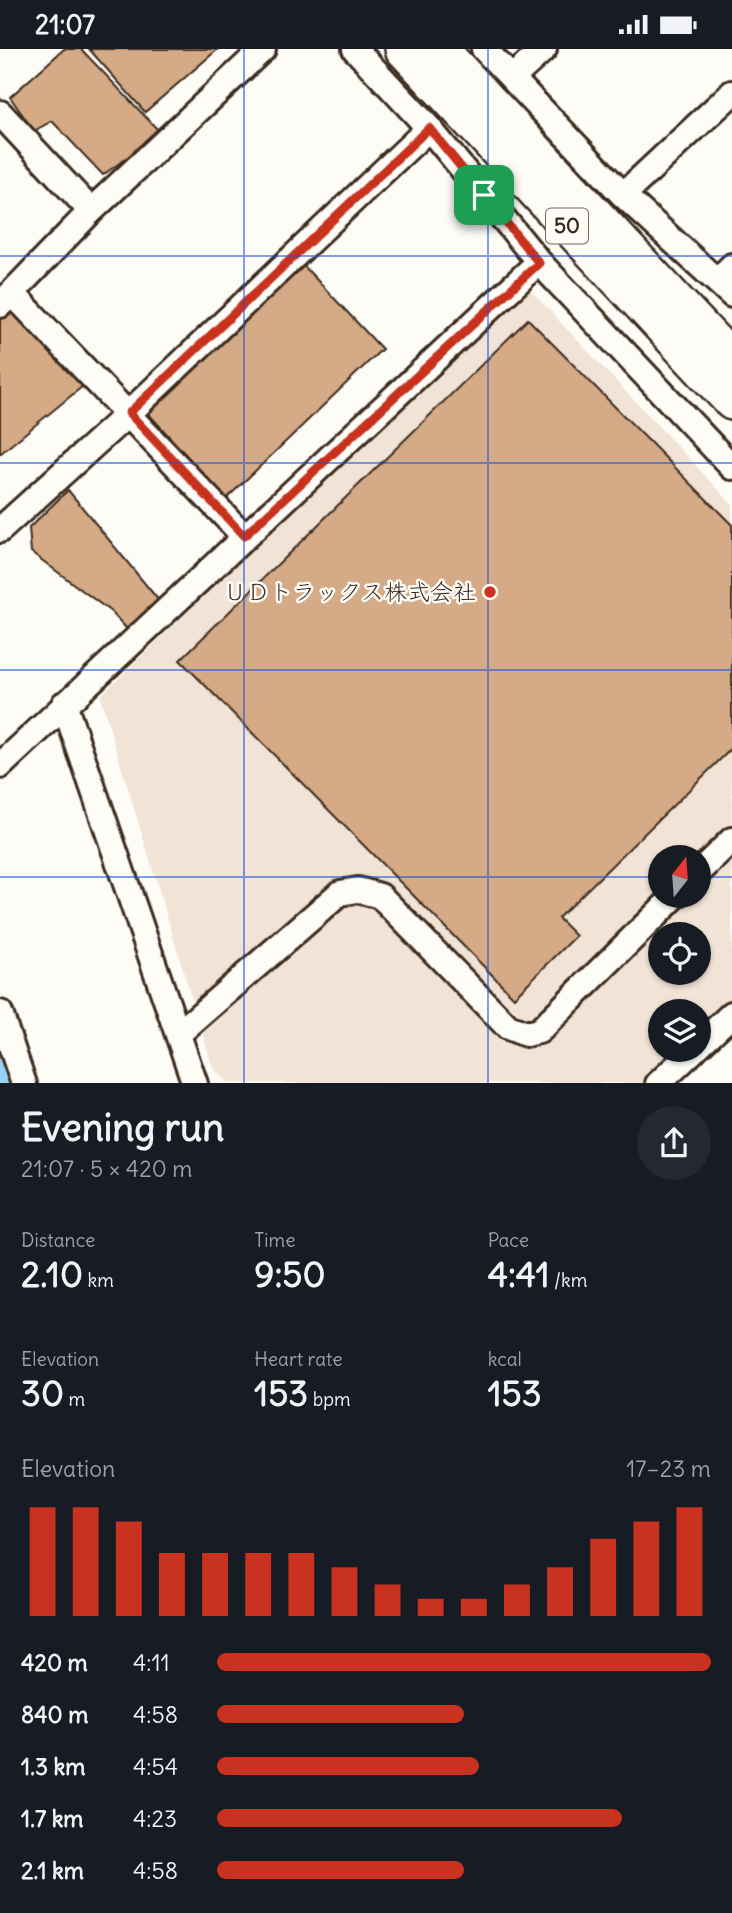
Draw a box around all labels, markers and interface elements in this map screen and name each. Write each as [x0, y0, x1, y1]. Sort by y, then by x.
text: 21:07 [35, 8, 95, 41]
pin [454, 165, 514, 225]
icon: arrive [465, 176, 503, 214]
road number: 50 [546, 209, 588, 243]
place label: ＵＤトラックス株式会社 [223, 577, 476, 606]
marker: ＵＤトラックス株式会社 [482, 584, 498, 600]
north arrow [648, 845, 710, 908]
map controls [648, 845, 711, 1062]
button: locate [648, 922, 711, 985]
button: layers [648, 999, 711, 1062]
text: Evening run [21, 1104, 224, 1151]
button: share [637, 1106, 711, 1180]
text: 21:07 · 5 × 420 m [21, 1154, 193, 1183]
text: Distance [21, 1228, 95, 1252]
text: Time [254, 1228, 295, 1252]
text: Pace [488, 1228, 529, 1252]
text: 2.10 [21, 1252, 83, 1296]
text: 9:50 [254, 1252, 326, 1296]
text: 4:41 [488, 1252, 550, 1296]
text: km [83, 1268, 114, 1292]
text: /km [550, 1268, 587, 1292]
text: Elevation [21, 1347, 99, 1371]
text: Heart rate [254, 1347, 342, 1371]
text: kcal [488, 1347, 522, 1371]
text: 30 [21, 1371, 64, 1415]
text: 153 [254, 1371, 308, 1415]
text: 153 [488, 1371, 542, 1415]
text: m [64, 1387, 85, 1411]
text: bpm [308, 1387, 351, 1411]
text: Elevation [21, 1454, 115, 1483]
text: 17–23 m [626, 1454, 711, 1483]
text: 420 m [21, 1648, 88, 1677]
text: 4:11 [133, 1648, 170, 1677]
text: 840 m [21, 1700, 88, 1729]
text: 4:58 [133, 1700, 178, 1729]
text: 1.3 km [21, 1752, 85, 1781]
text: 4:54 [133, 1752, 178, 1781]
text: 1.7 km [21, 1804, 84, 1833]
text: 4:23 [133, 1804, 177, 1833]
text: 2.1 km [21, 1856, 84, 1885]
text: 4:58 [133, 1856, 178, 1885]

